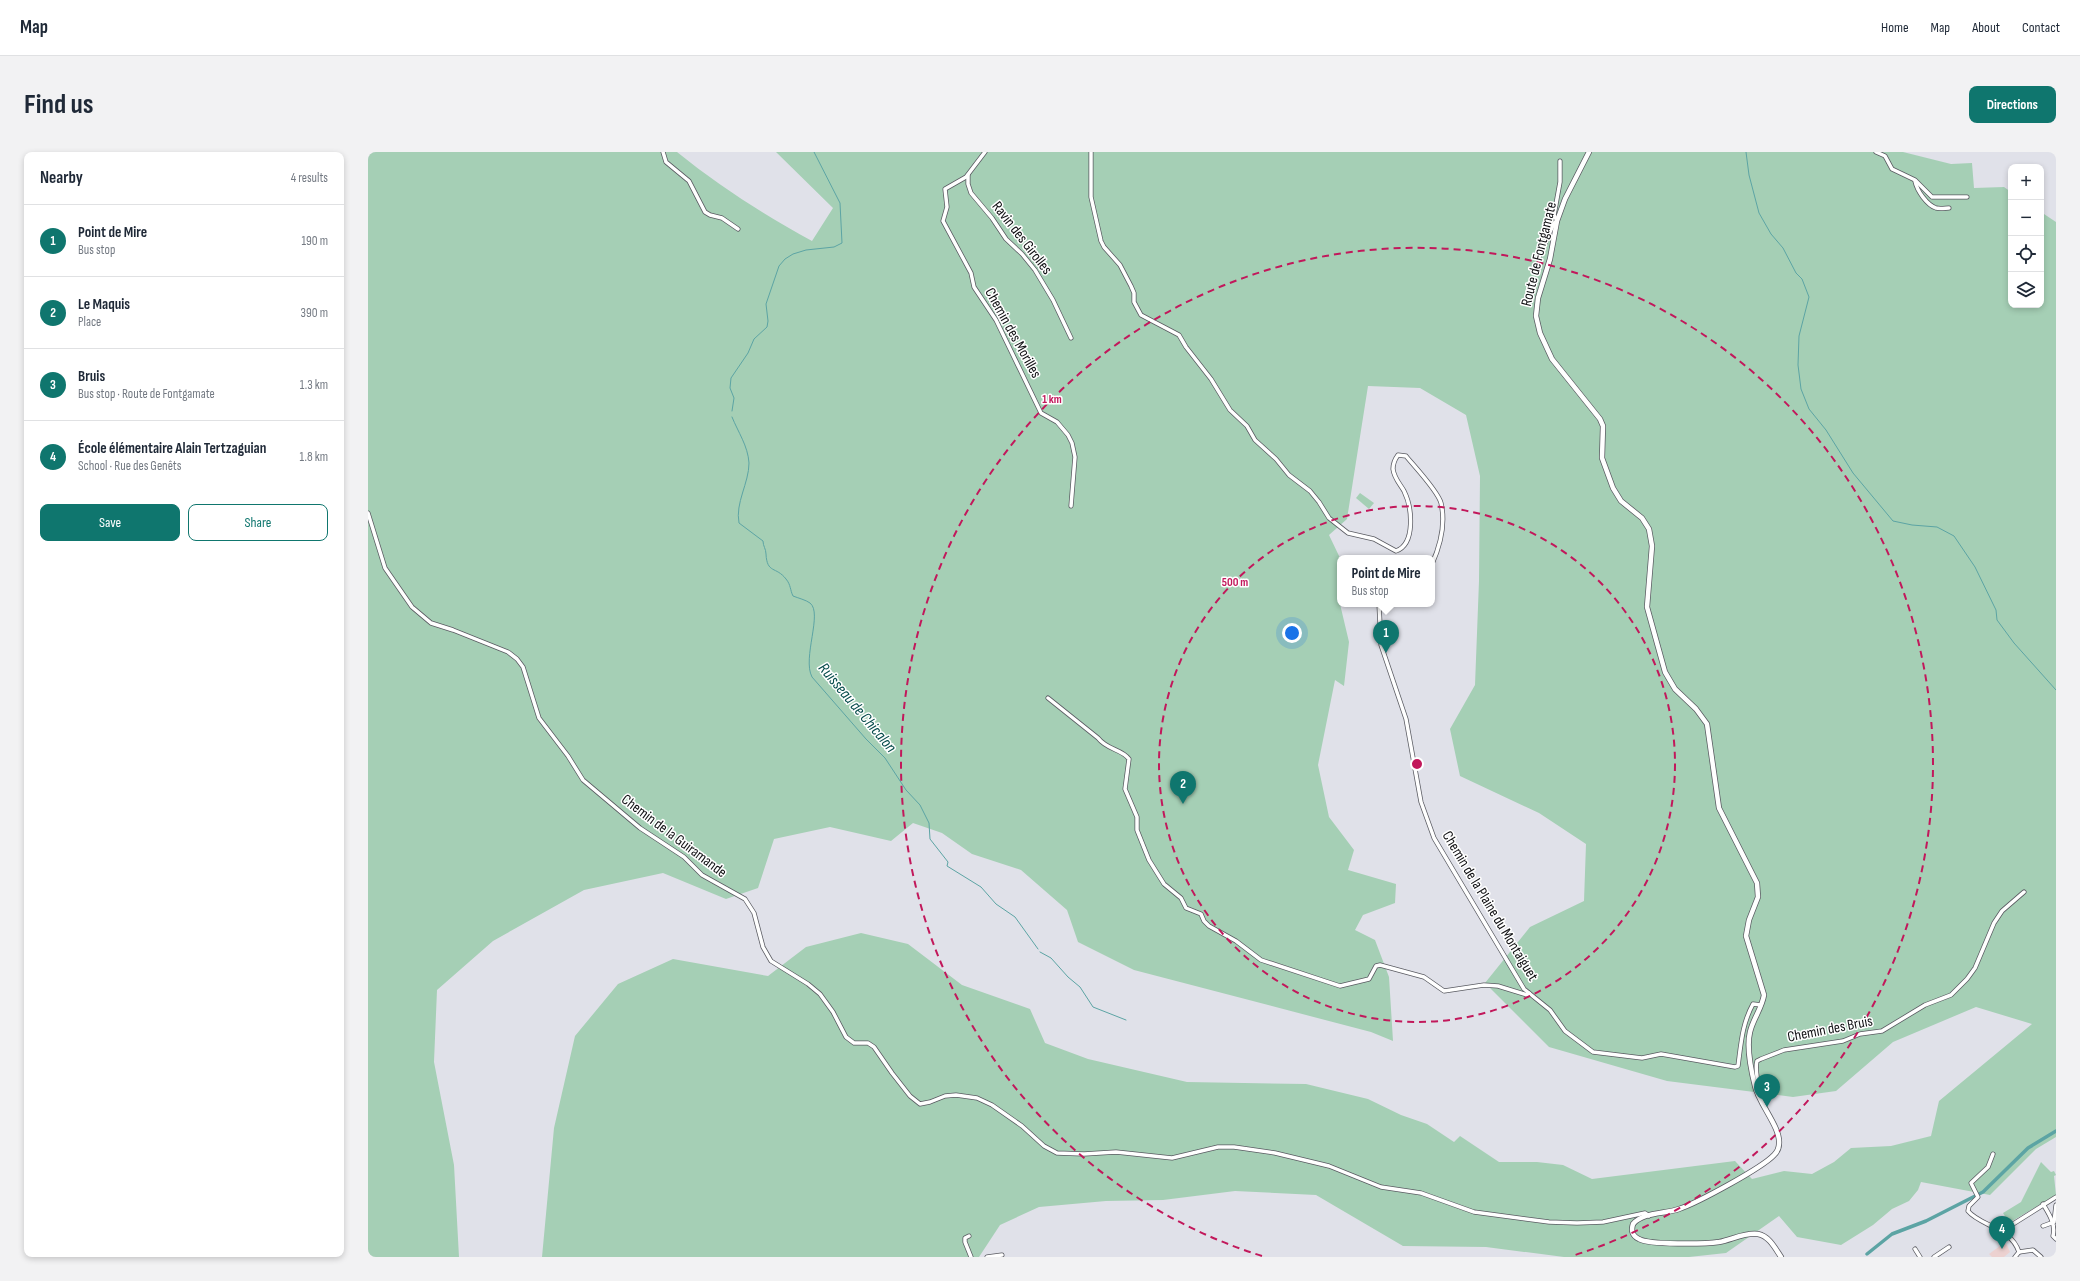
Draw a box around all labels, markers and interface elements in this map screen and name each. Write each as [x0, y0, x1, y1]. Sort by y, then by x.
text: Map [20, 16, 48, 39]
text: Home [1881, 19, 1909, 36]
text: Map [1931, 19, 1950, 36]
text: About [1972, 19, 2000, 36]
text: Contact [2022, 19, 2060, 36]
button: Directions [1969, 86, 2056, 123]
text: Find us [24, 88, 93, 121]
map controls [2008, 164, 2044, 308]
button: + [2008, 164, 2044, 200]
text: Nearby [40, 168, 83, 188]
text: 4 results [291, 170, 328, 186]
street label: Ravin des Girolles [988, 198, 1056, 278]
street label: Route de Fontgamate [1517, 200, 1561, 308]
button: − [2008, 200, 2044, 236]
text: Point de Mire [78, 223, 147, 242]
text: 1 [50, 233, 56, 249]
text: 190 m [301, 233, 328, 249]
button: locate [2008, 236, 2044, 272]
text: Bus stop [78, 242, 115, 258]
button: layers [2008, 272, 2044, 308]
street label: Chemin des Morilles [980, 285, 1046, 381]
text: Le Maquis [78, 295, 130, 314]
text: 2 [50, 305, 56, 321]
text: 390 m [301, 305, 328, 321]
text: Place [78, 314, 101, 330]
text: Bruis [78, 367, 105, 386]
text: 3 [50, 377, 56, 393]
text: 1.3 km [300, 377, 328, 393]
text: Bus stop · Route de Fontgamate [78, 386, 215, 402]
text: 1 km [1042, 392, 1062, 407]
text: École élémentaire Alain Tertzaguian [78, 439, 266, 458]
text: 4 [50, 449, 56, 465]
text: 1.8 km [300, 449, 328, 465]
text: School · Rue des Genêts [78, 458, 181, 474]
button: Save [40, 504, 180, 541]
button: Share [188, 504, 328, 541]
popup [1337, 555, 1435, 607]
text: Point de Mire [1351, 564, 1421, 583]
text: 500 m [1222, 575, 1248, 590]
text: Bus stop [1351, 583, 1389, 599]
pin: 1 [1373, 620, 1399, 653]
your location [1282, 623, 1302, 643]
water label: Ruisseau de Chicalon [814, 659, 900, 757]
centre of rings [1410, 757, 1424, 771]
pin: 2 [1170, 771, 1196, 804]
street label: Chemin de la Guiramande [618, 790, 730, 882]
street label: Chemin de la Plaine du Montaiguet [1438, 828, 1543, 985]
street label: Chemin des Bruis [1786, 1011, 1874, 1047]
pin: 3 [1754, 1074, 1780, 1107]
pin: 4 [1989, 1216, 2015, 1249]

